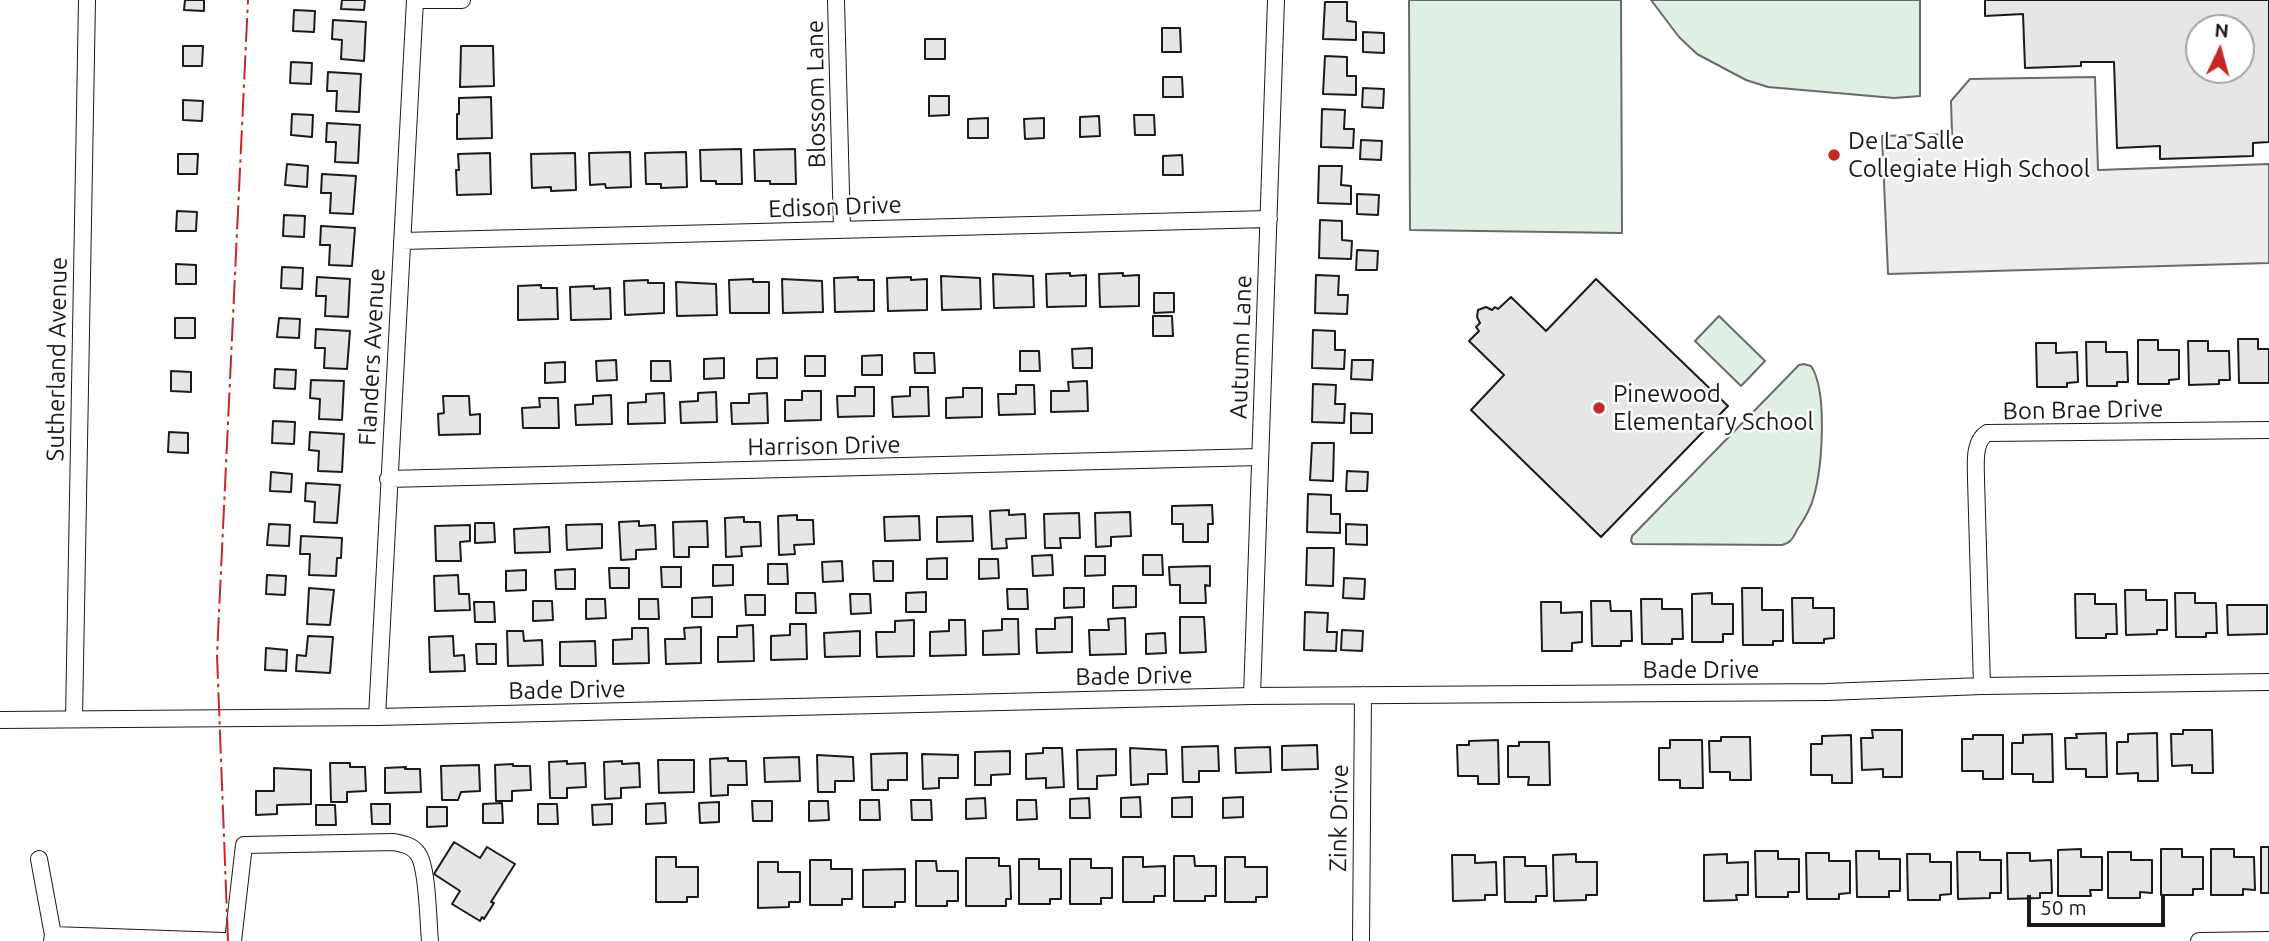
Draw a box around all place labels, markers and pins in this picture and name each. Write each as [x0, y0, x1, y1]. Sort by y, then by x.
place label: De La Salle Collegiate High School [1848, 127, 2090, 183]
marker: De La Salle Collegiate High School [1826, 147, 1842, 163]
place label: Pinewood Elementary School [1613, 380, 1814, 436]
marker: Pinewood Elementary School [1591, 400, 1607, 416]

